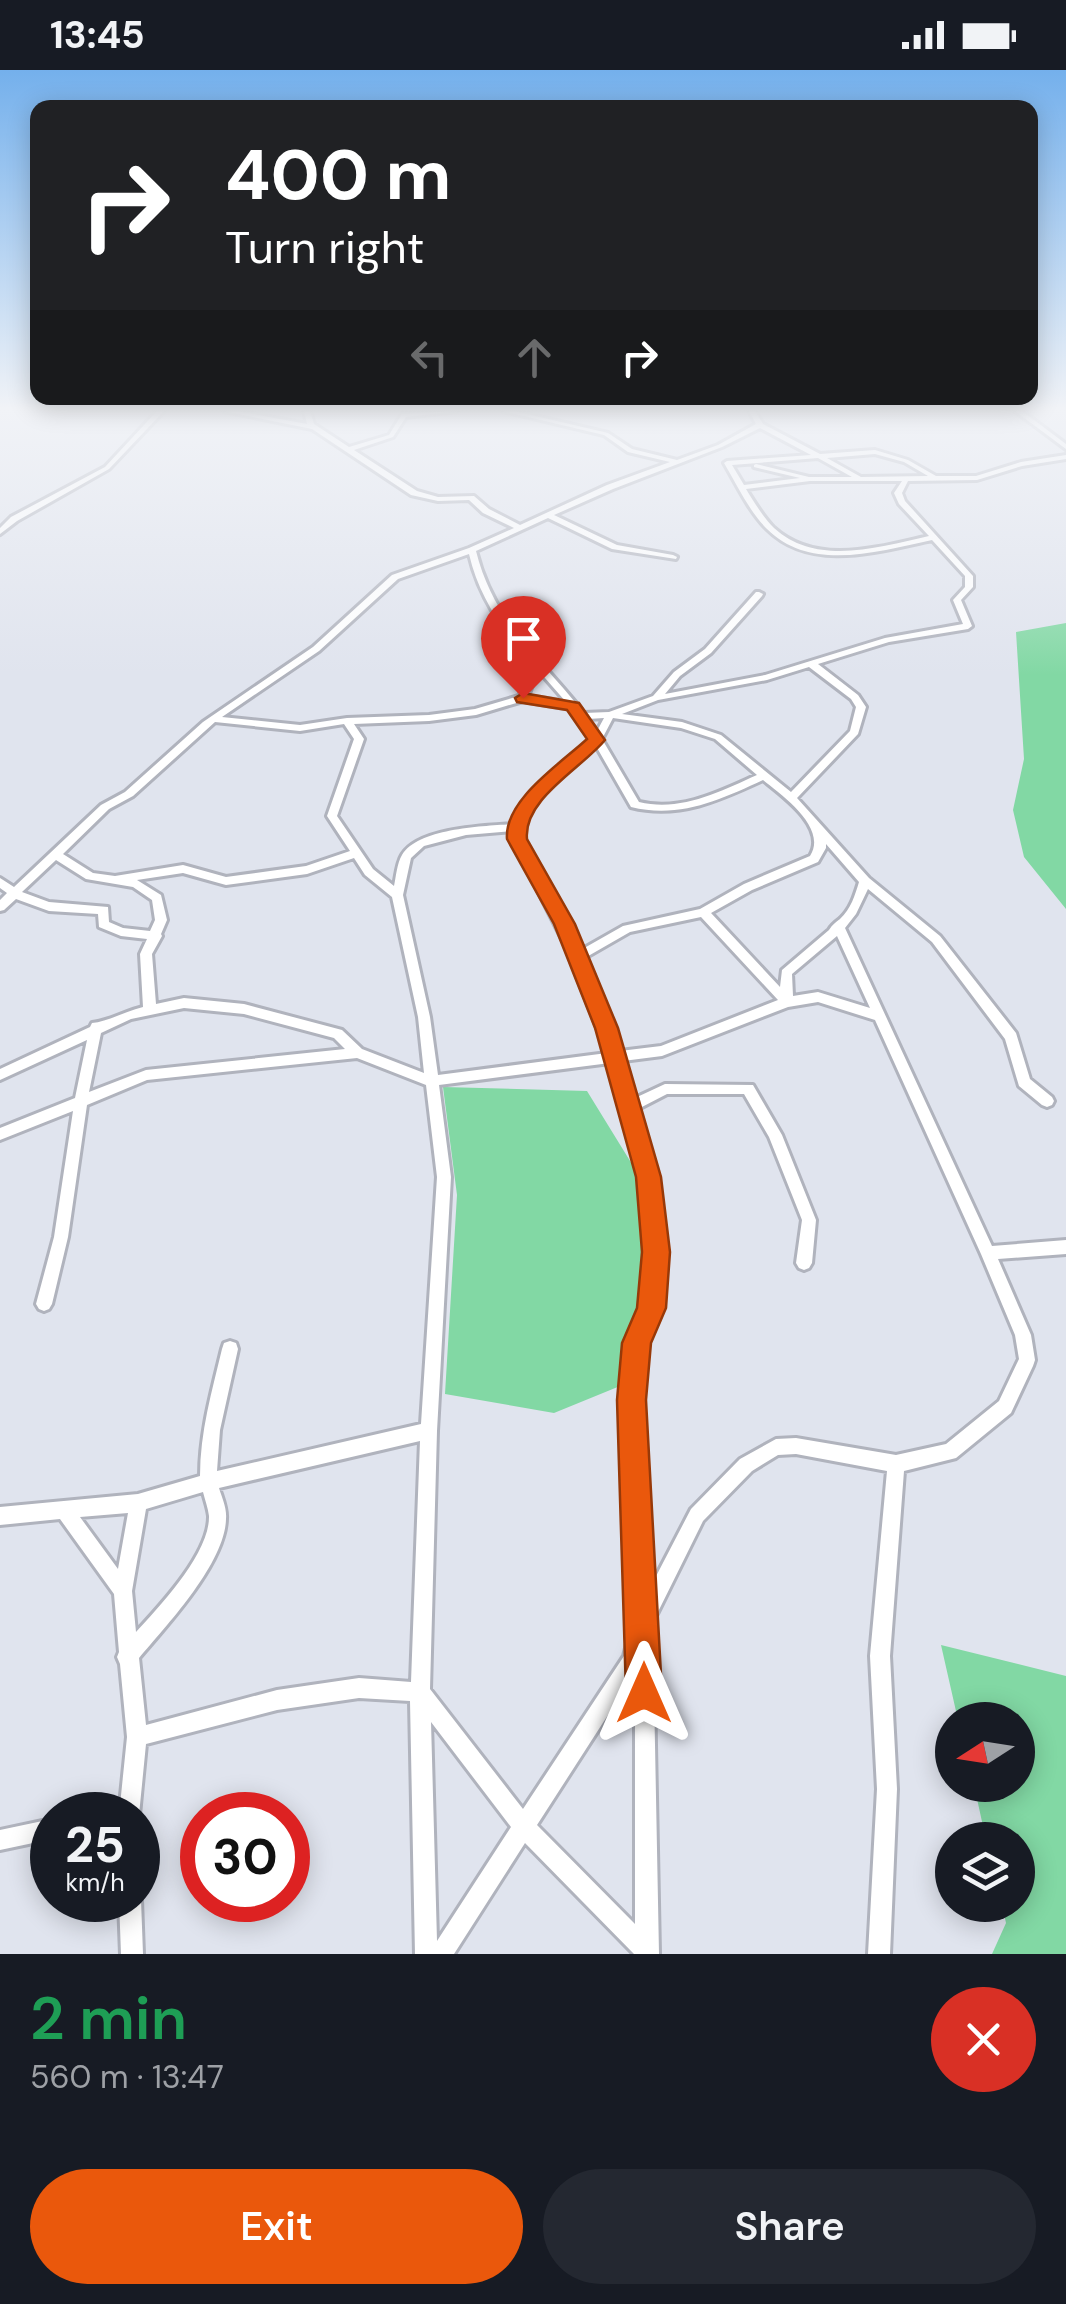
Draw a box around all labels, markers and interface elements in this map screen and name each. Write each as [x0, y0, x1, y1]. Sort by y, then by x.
text: 13:45 [50, 10, 145, 60]
text: 400 m [225, 130, 451, 221]
icon: right [60, 140, 190, 270]
text: Turn right [225, 218, 424, 277]
icon: left [402, 330, 457, 385]
icon: ahead [507, 330, 562, 385]
icon: right [612, 330, 667, 385]
pin [481, 596, 566, 699]
icon: arrive [496, 611, 551, 666]
position arrow [592, 1641, 696, 1745]
north arrow [935, 1702, 1035, 1802]
map controls [935, 1702, 1035, 1922]
speed limit sign: 30 [180, 1792, 310, 1922]
text: 25 [65, 1812, 125, 1878]
button: layers [935, 1822, 1035, 1922]
text: km/h [65, 1866, 125, 1899]
text: 2 min [30, 1979, 187, 2058]
button: close [931, 1987, 1036, 2092]
text: 560 m · 13:47 [30, 2056, 224, 2098]
button: Exit [30, 2169, 523, 2284]
button: Share [543, 2169, 1036, 2284]

